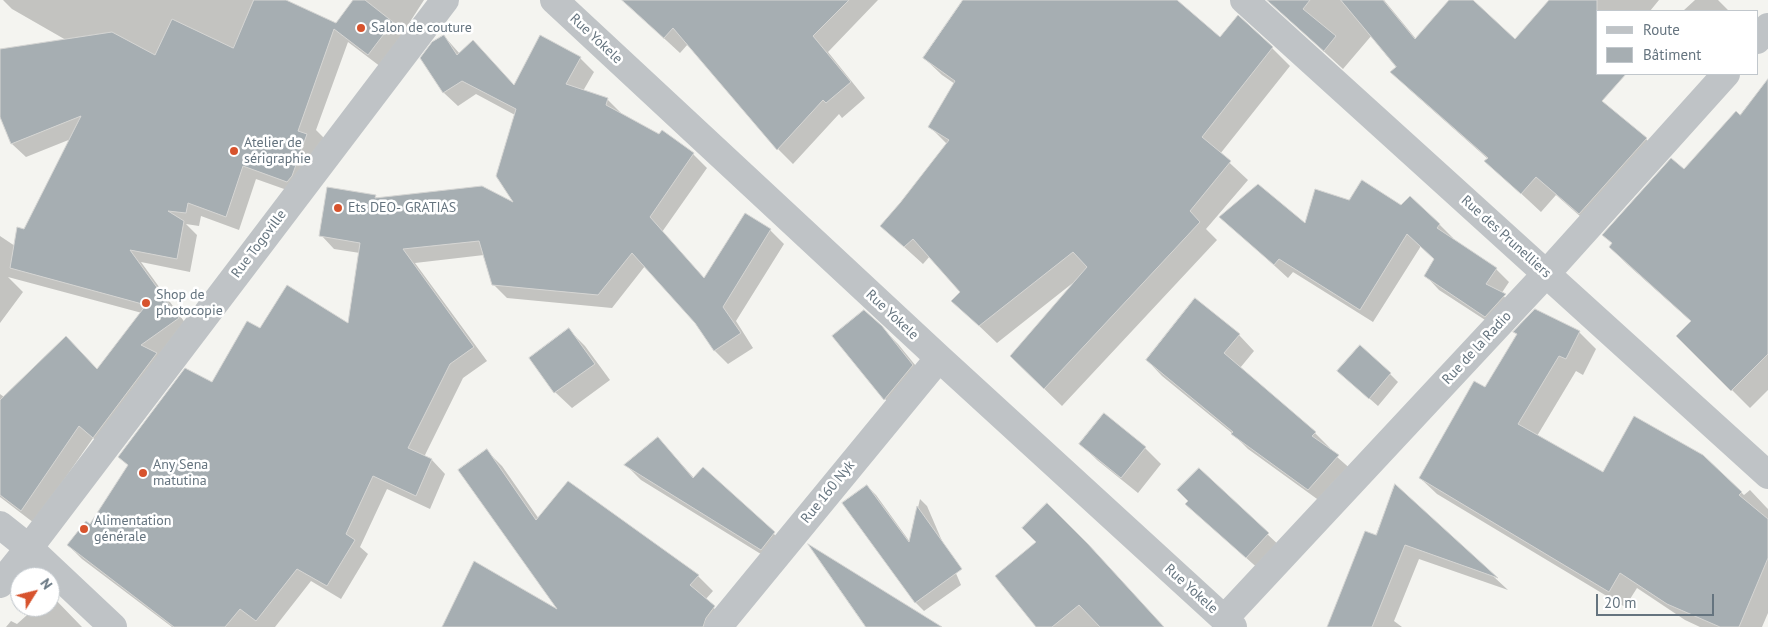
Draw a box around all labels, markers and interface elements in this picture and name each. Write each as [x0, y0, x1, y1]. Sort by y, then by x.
legend [1596, 10, 1758, 75]
street label: Rue Yokele [566, 11, 626, 67]
place label: Salon de couture [371, 20, 472, 36]
text: Route [1643, 20, 1680, 39]
marker: Salon de couture [355, 22, 367, 34]
text: Bâtiment [1643, 45, 1701, 64]
place label: Atelier de sérigraphie [244, 135, 311, 168]
marker: Atelier de sérigraphie [228, 145, 240, 157]
street label: Rue des Prunelliers [1458, 192, 1554, 282]
place label: Ets DEO- GRATIAS [348, 200, 456, 216]
marker: Ets DEO- GRATIAS [332, 202, 344, 214]
street label: Rue Togoville [228, 207, 290, 281]
place label: Shop de photocopie [156, 287, 223, 320]
street label: Rue Yokele [862, 287, 922, 343]
marker: Shop de photocopie [140, 297, 152, 309]
street label: Rue de la Radio [1439, 308, 1515, 388]
place label: Any Sena matutina [153, 457, 208, 490]
street label: Rue 160 Nyk [798, 457, 858, 527]
marker: Any Sena matutina [137, 467, 149, 479]
place label: Alimentation générale [94, 513, 172, 546]
marker: Alimentation générale [78, 523, 90, 535]
street label: Rue Yokele [1161, 561, 1221, 617]
north arrow [10, 567, 60, 617]
text: N [36, 575, 56, 593]
scale bar [1598, 584, 1716, 616]
text: 20 m [1604, 593, 1637, 612]

